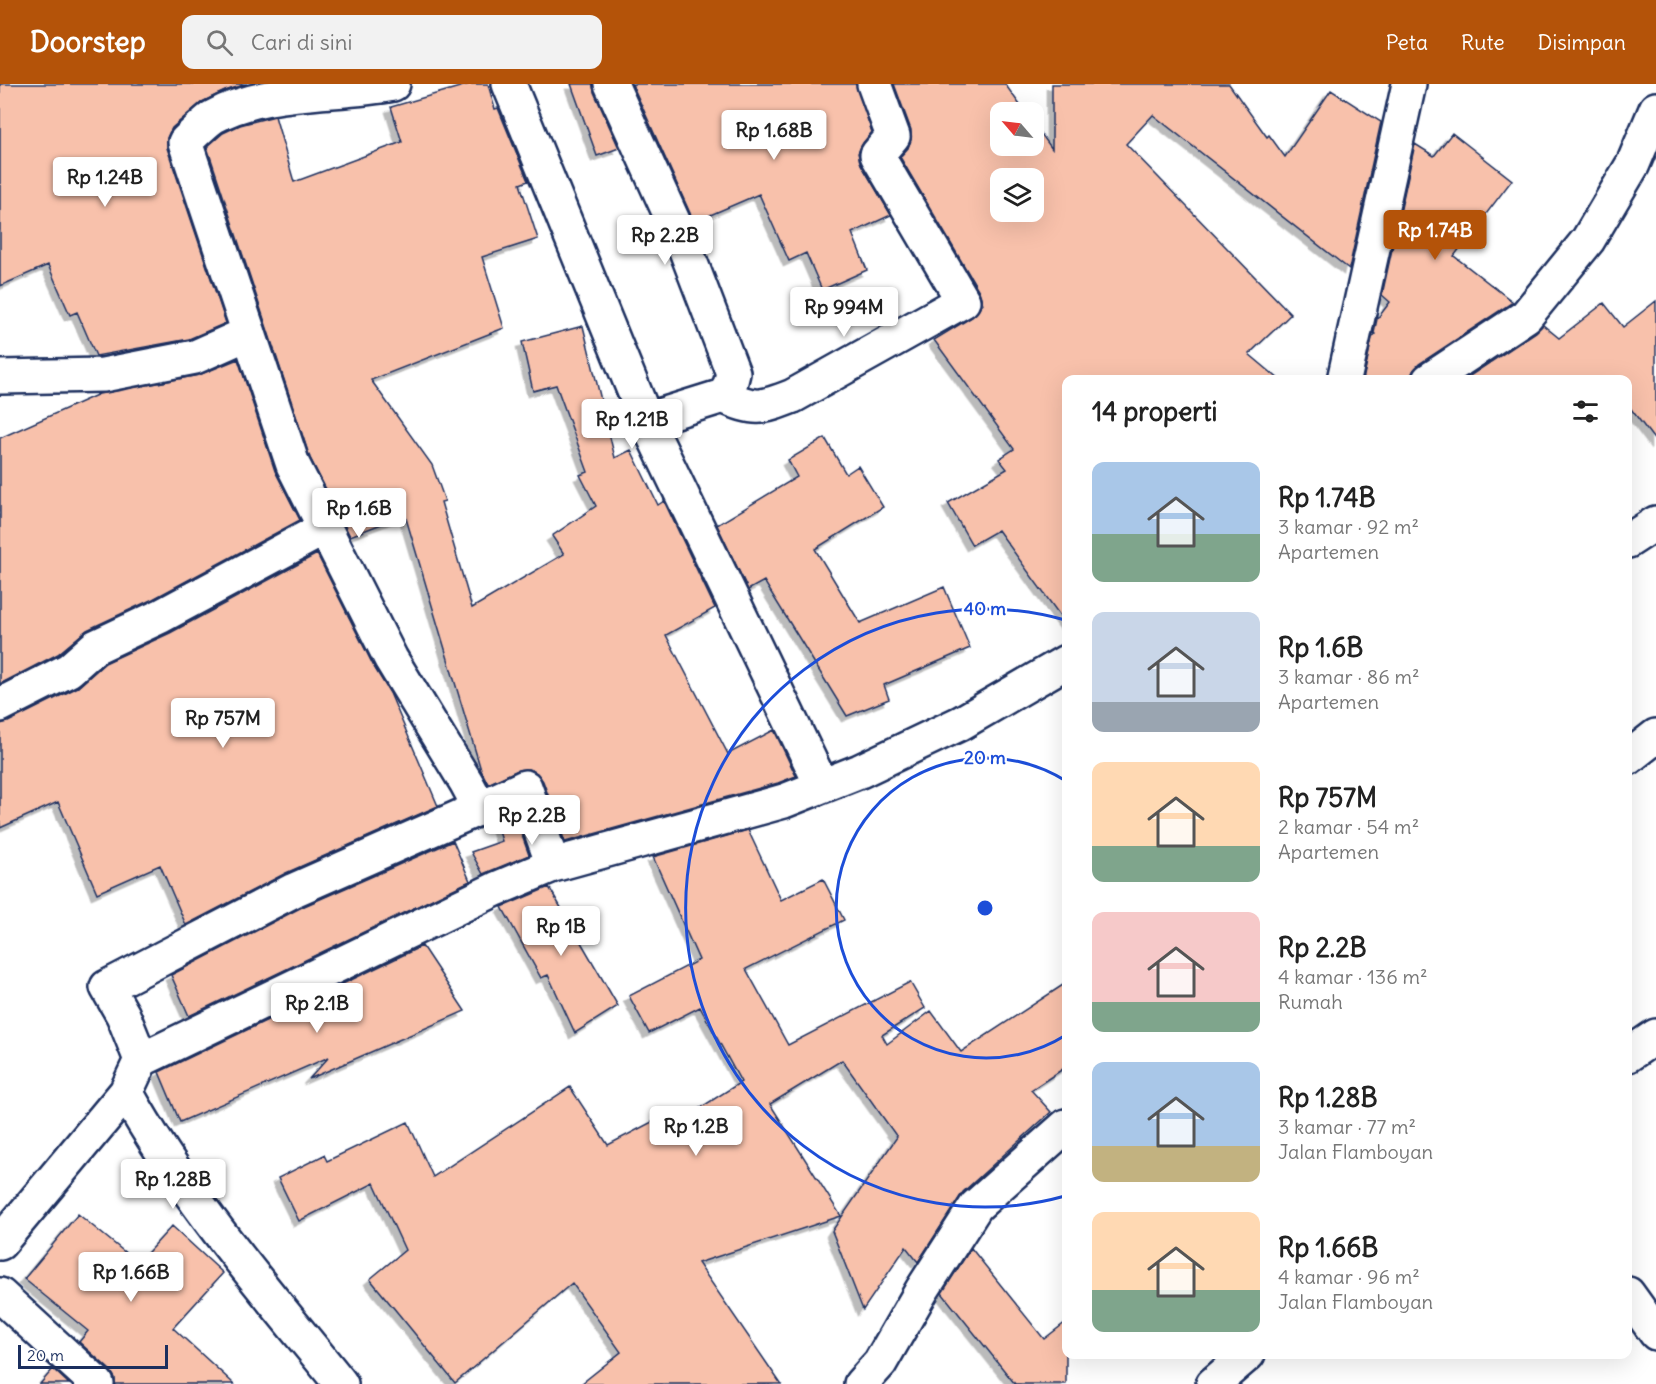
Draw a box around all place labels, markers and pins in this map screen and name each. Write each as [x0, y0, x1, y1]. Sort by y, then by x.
pin: Rp 1.68B [712, 110, 836, 161]
pin: Rp 1.24B [43, 157, 167, 208]
pin: Rp 1.74B [1373, 210, 1497, 261]
pin: Rp 2.2B [610, 215, 720, 266]
pin: Rp 994M [789, 287, 899, 338]
pin: Rp 1.21B [570, 399, 694, 450]
pin: Rp 1.6B [304, 488, 414, 539]
pin: Rp 757M [168, 698, 278, 749]
pin: Rp 2.2B [477, 795, 587, 846]
centre of rings [975, 898, 995, 918]
pin: Rp 1B [519, 906, 603, 957]
pin: Rp 2.1B [262, 983, 372, 1034]
pin: Rp 1.2B [641, 1106, 751, 1157]
pin: Rp 1.28B [111, 1159, 235, 1210]
pin: Rp 1.66B [69, 1252, 193, 1303]

